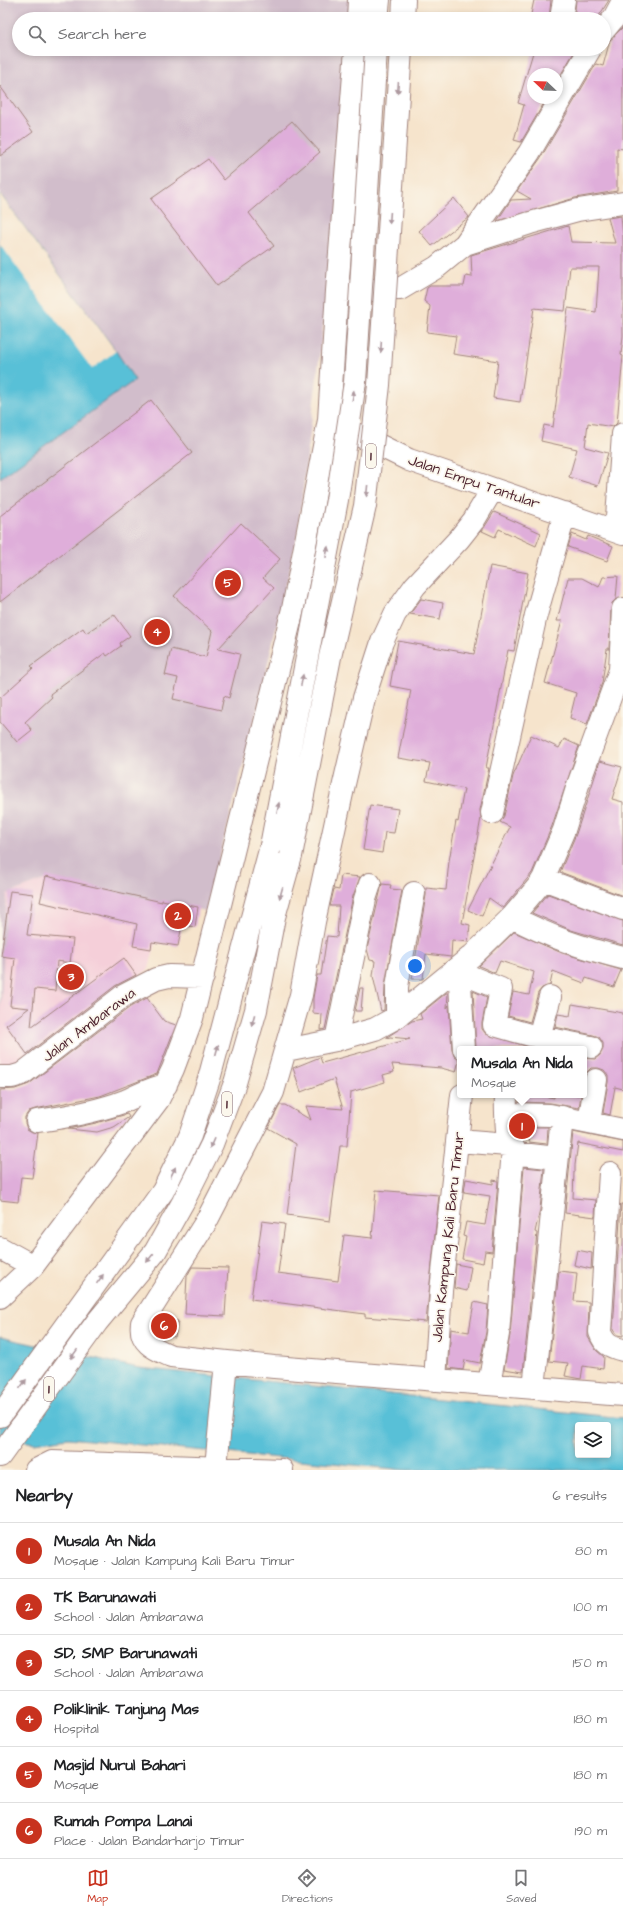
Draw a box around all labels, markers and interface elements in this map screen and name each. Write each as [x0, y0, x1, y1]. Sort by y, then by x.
search box [12, 12, 611, 56]
icon: search [26, 23, 48, 45]
text: Search here [58, 24, 147, 45]
north arrow [527, 68, 563, 104]
one-way arrow [395, 82, 402, 94]
one-way arrow [386, 212, 393, 224]
one-way arrow [378, 341, 384, 354]
one-way arrow [350, 390, 356, 403]
road number: 1 [366, 444, 376, 468]
street label: Jalan Empu Tantular [405, 450, 543, 514]
one-way arrow [364, 485, 370, 497]
one-way arrow [324, 546, 330, 558]
pin: 5 [215, 568, 241, 598]
pin: 4 [144, 617, 170, 647]
one-way arrow [300, 674, 306, 686]
one-way arrow [275, 802, 281, 814]
one-way arrow [278, 888, 284, 900]
pin: 2 [165, 901, 191, 931]
your location [405, 956, 425, 976]
pin: 3 [58, 962, 84, 992]
street label: Jalan Ambarawa [38, 983, 140, 1067]
one-way arrow [250, 1014, 256, 1026]
one-way arrow [214, 1043, 220, 1055]
popup [457, 1046, 587, 1098]
text: Musala An Nida [471, 1053, 573, 1074]
text: Mosque [471, 1074, 516, 1092]
road number: 1 [222, 1092, 232, 1116]
pin: 1 [509, 1111, 535, 1141]
street label: Jalan Kampung Kali Baru Timur [427, 1131, 470, 1343]
one-way arrow [209, 1138, 215, 1149]
one-way arrow [169, 1166, 176, 1177]
one-way arrow [146, 1252, 155, 1263]
one-way arrow [96, 1274, 104, 1284]
pin: 6 [151, 1311, 177, 1341]
one-way arrow [71, 1349, 79, 1359]
road number: 1 [44, 1377, 54, 1401]
one-way arrow [19, 1379, 27, 1390]
map controls [575, 1422, 611, 1458]
button: layers [575, 1422, 611, 1458]
text: Nearby [16, 1484, 73, 1508]
text: 6 results [552, 1487, 607, 1505]
text: Musala An Nida [54, 1531, 155, 1552]
text: 1 [28, 1542, 30, 1560]
text: 80 m [575, 1542, 607, 1560]
text: Mosque · Jalan Kampung Kali Baru Timur [54, 1552, 294, 1570]
text: TK Barunawati [54, 1587, 156, 1608]
text: 2 [25, 1598, 33, 1616]
text: 100 m [574, 1598, 607, 1616]
text: School · Jalan Ambarawa [54, 1608, 203, 1626]
text: SD, SMP Barunawati [54, 1643, 197, 1664]
text: 3 [26, 1654, 32, 1672]
text: 150 m [573, 1654, 607, 1672]
text: School · Jalan Ambarawa [54, 1664, 203, 1682]
text: Poliklinik Tanjung Mas [54, 1699, 199, 1720]
text: 4 [25, 1710, 33, 1728]
text: 180 m [573, 1710, 607, 1728]
text: Hospital [54, 1720, 99, 1738]
text: Masjid Nurul Bahari [54, 1755, 185, 1776]
text: 5 [24, 1766, 34, 1784]
text: 180 m [573, 1766, 607, 1784]
text: Mosque [54, 1776, 99, 1794]
text: Rumah Pompa Lanai [54, 1811, 192, 1832]
text: 6 [25, 1822, 33, 1840]
text: 190 m [574, 1822, 607, 1840]
text: Place · Jalan Bandarharjo Timur [54, 1832, 244, 1850]
tab: Map [87, 1867, 109, 1906]
tab: Directions [282, 1867, 333, 1906]
tab: Saved [506, 1867, 536, 1906]

